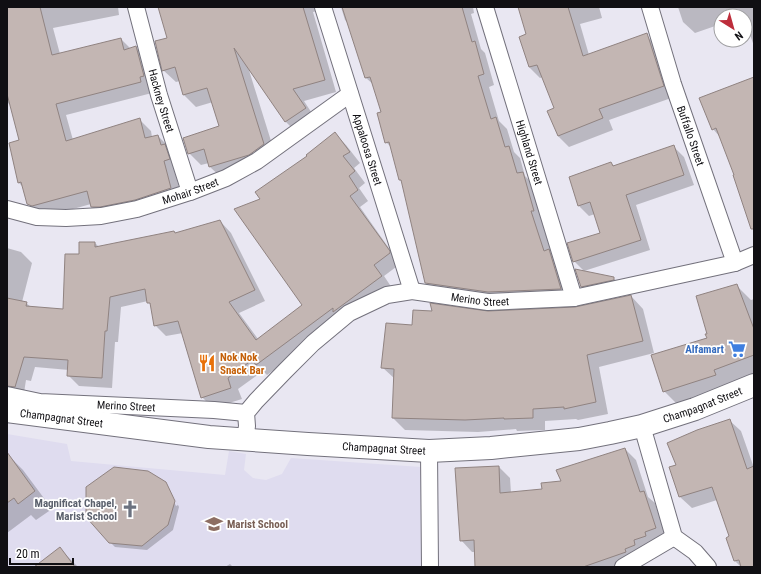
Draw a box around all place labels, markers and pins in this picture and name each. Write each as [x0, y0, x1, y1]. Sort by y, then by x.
supermarket icon: Alfamart [727, 339, 747, 359]
place label: Alfamart [685, 343, 725, 356]
place label: Nok Nok Snack Bar [220, 351, 265, 377]
restaurant icon: Nok Nok Snack Bar [197, 353, 217, 373]
place label: Magnificat Chapel, Marist School [35, 497, 117, 523]
church icon: Magnificat Chapel, Marist School [120, 499, 140, 519]
school or university icon: Marist School [204, 514, 224, 534]
place label: Marist School [227, 518, 288, 531]

